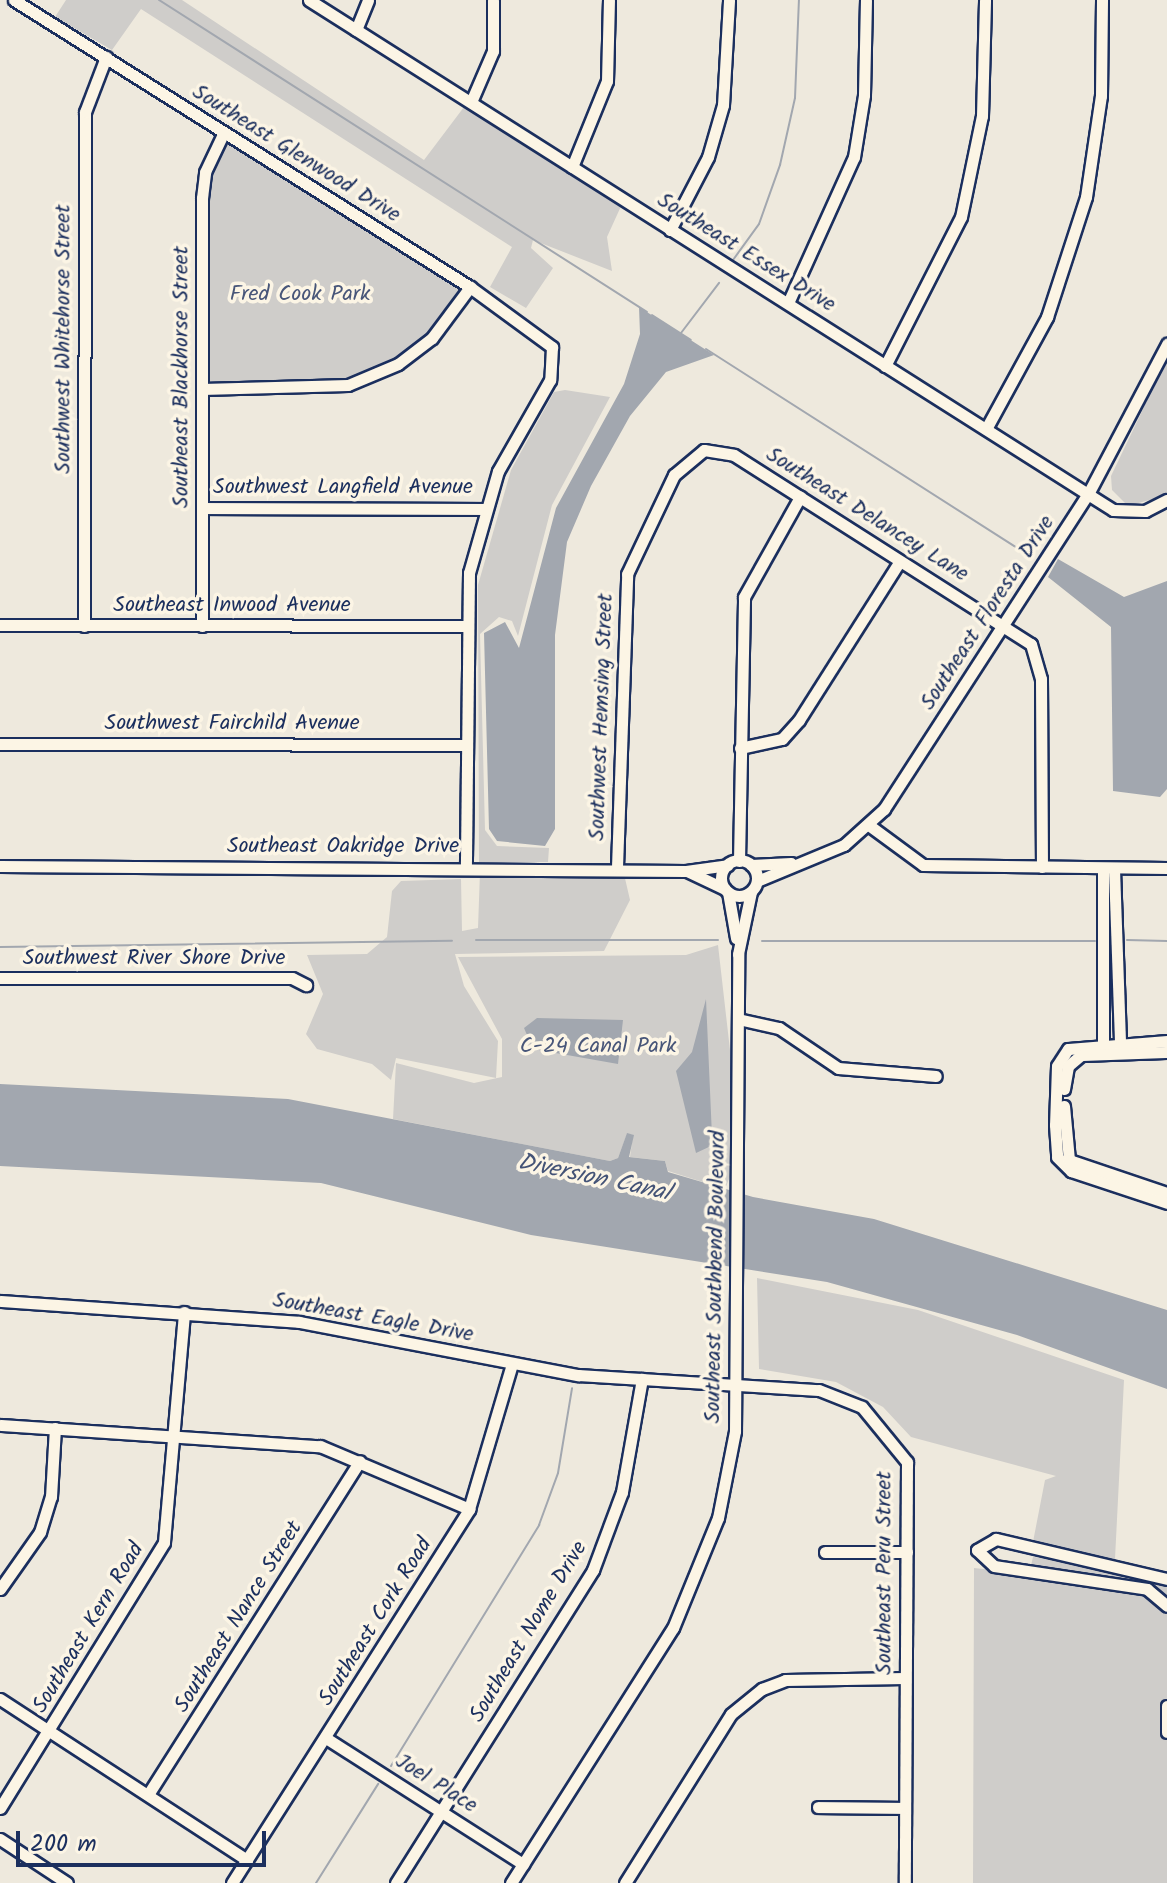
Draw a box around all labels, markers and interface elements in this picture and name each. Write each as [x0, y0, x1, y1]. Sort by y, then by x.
street label: Southeast Glenwood Drive [187, 79, 405, 229]
street label: Southeast Essex Drive [652, 187, 840, 319]
street label: Southwest Whitehorse Street [51, 204, 77, 474]
street label: Southeast Blackhorse Street [169, 246, 195, 508]
park label: Fred Cook Park [230, 282, 370, 308]
street label: Southeast Delancey Lane [761, 442, 973, 588]
street label: Southwest Langfield Avenue [213, 475, 473, 501]
street label: Southeast Floresta Drive [915, 511, 1061, 715]
street label: Southeast Inwood Avenue [113, 593, 351, 619]
street label: Southwest Hemsing Street [584, 593, 620, 841]
street label: Southwest Fairchild Avenue [104, 711, 360, 737]
street label: Southeast Oakridge Drive [227, 834, 459, 860]
street label: Southwest River Shore Drive [23, 946, 285, 972]
park label: C-24 Canal Park [520, 1034, 676, 1060]
street label: Southeast Southbend Boulevard [700, 1130, 732, 1424]
water label: Diversion Canal [515, 1148, 673, 1208]
street label: Southeast Eagle Drive [271, 1287, 475, 1349]
street label: Southeast Peru Street [872, 1471, 898, 1675]
street label: Southeast Nance Street [169, 1516, 309, 1718]
street label: Southeast Cork Road [314, 1533, 438, 1711]
street label: Southeast Nome Drive [465, 1537, 593, 1727]
street label: Southeast Kern Road [28, 1538, 150, 1718]
street label: Joel Place [390, 1749, 482, 1819]
scale bar [20, 1815, 270, 1865]
text: 200 m [30, 1825, 97, 1864]

